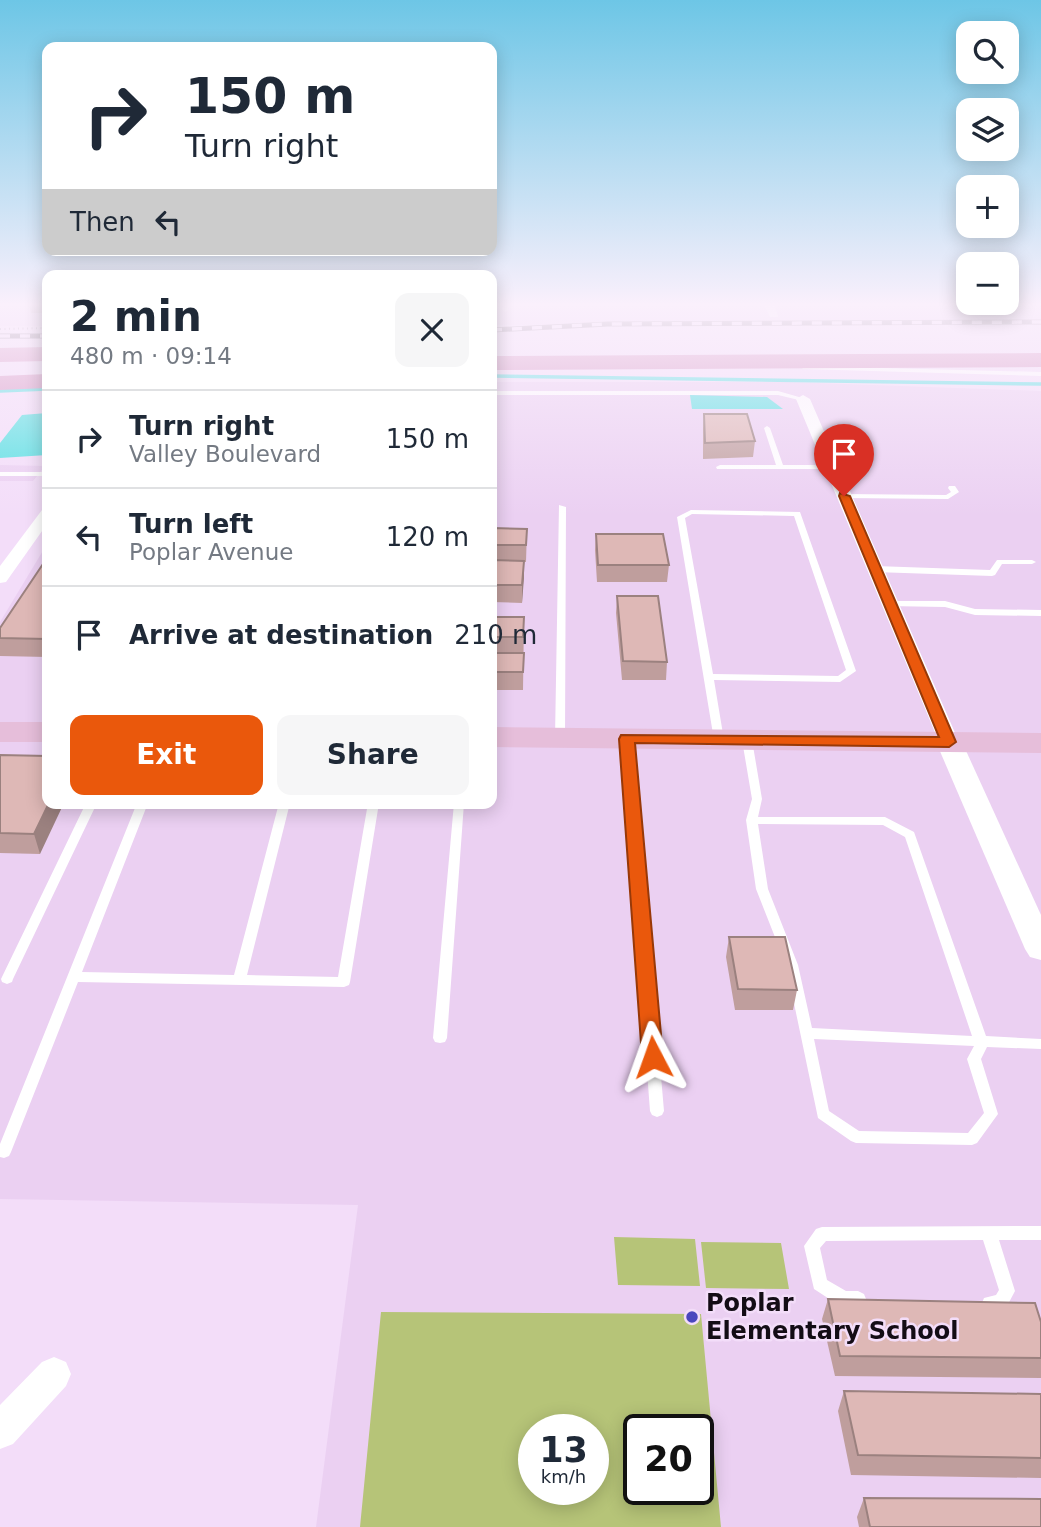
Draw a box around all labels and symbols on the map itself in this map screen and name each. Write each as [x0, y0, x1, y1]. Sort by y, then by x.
pin [814, 424, 874, 496]
position arrow [616, 1020, 690, 1094]
place label: Poplar Elementary School [706, 1289, 959, 1345]
marker: Poplar Elementary School [684, 1309, 700, 1325]
speed limit sign: 20 [623, 1414, 714, 1505]

